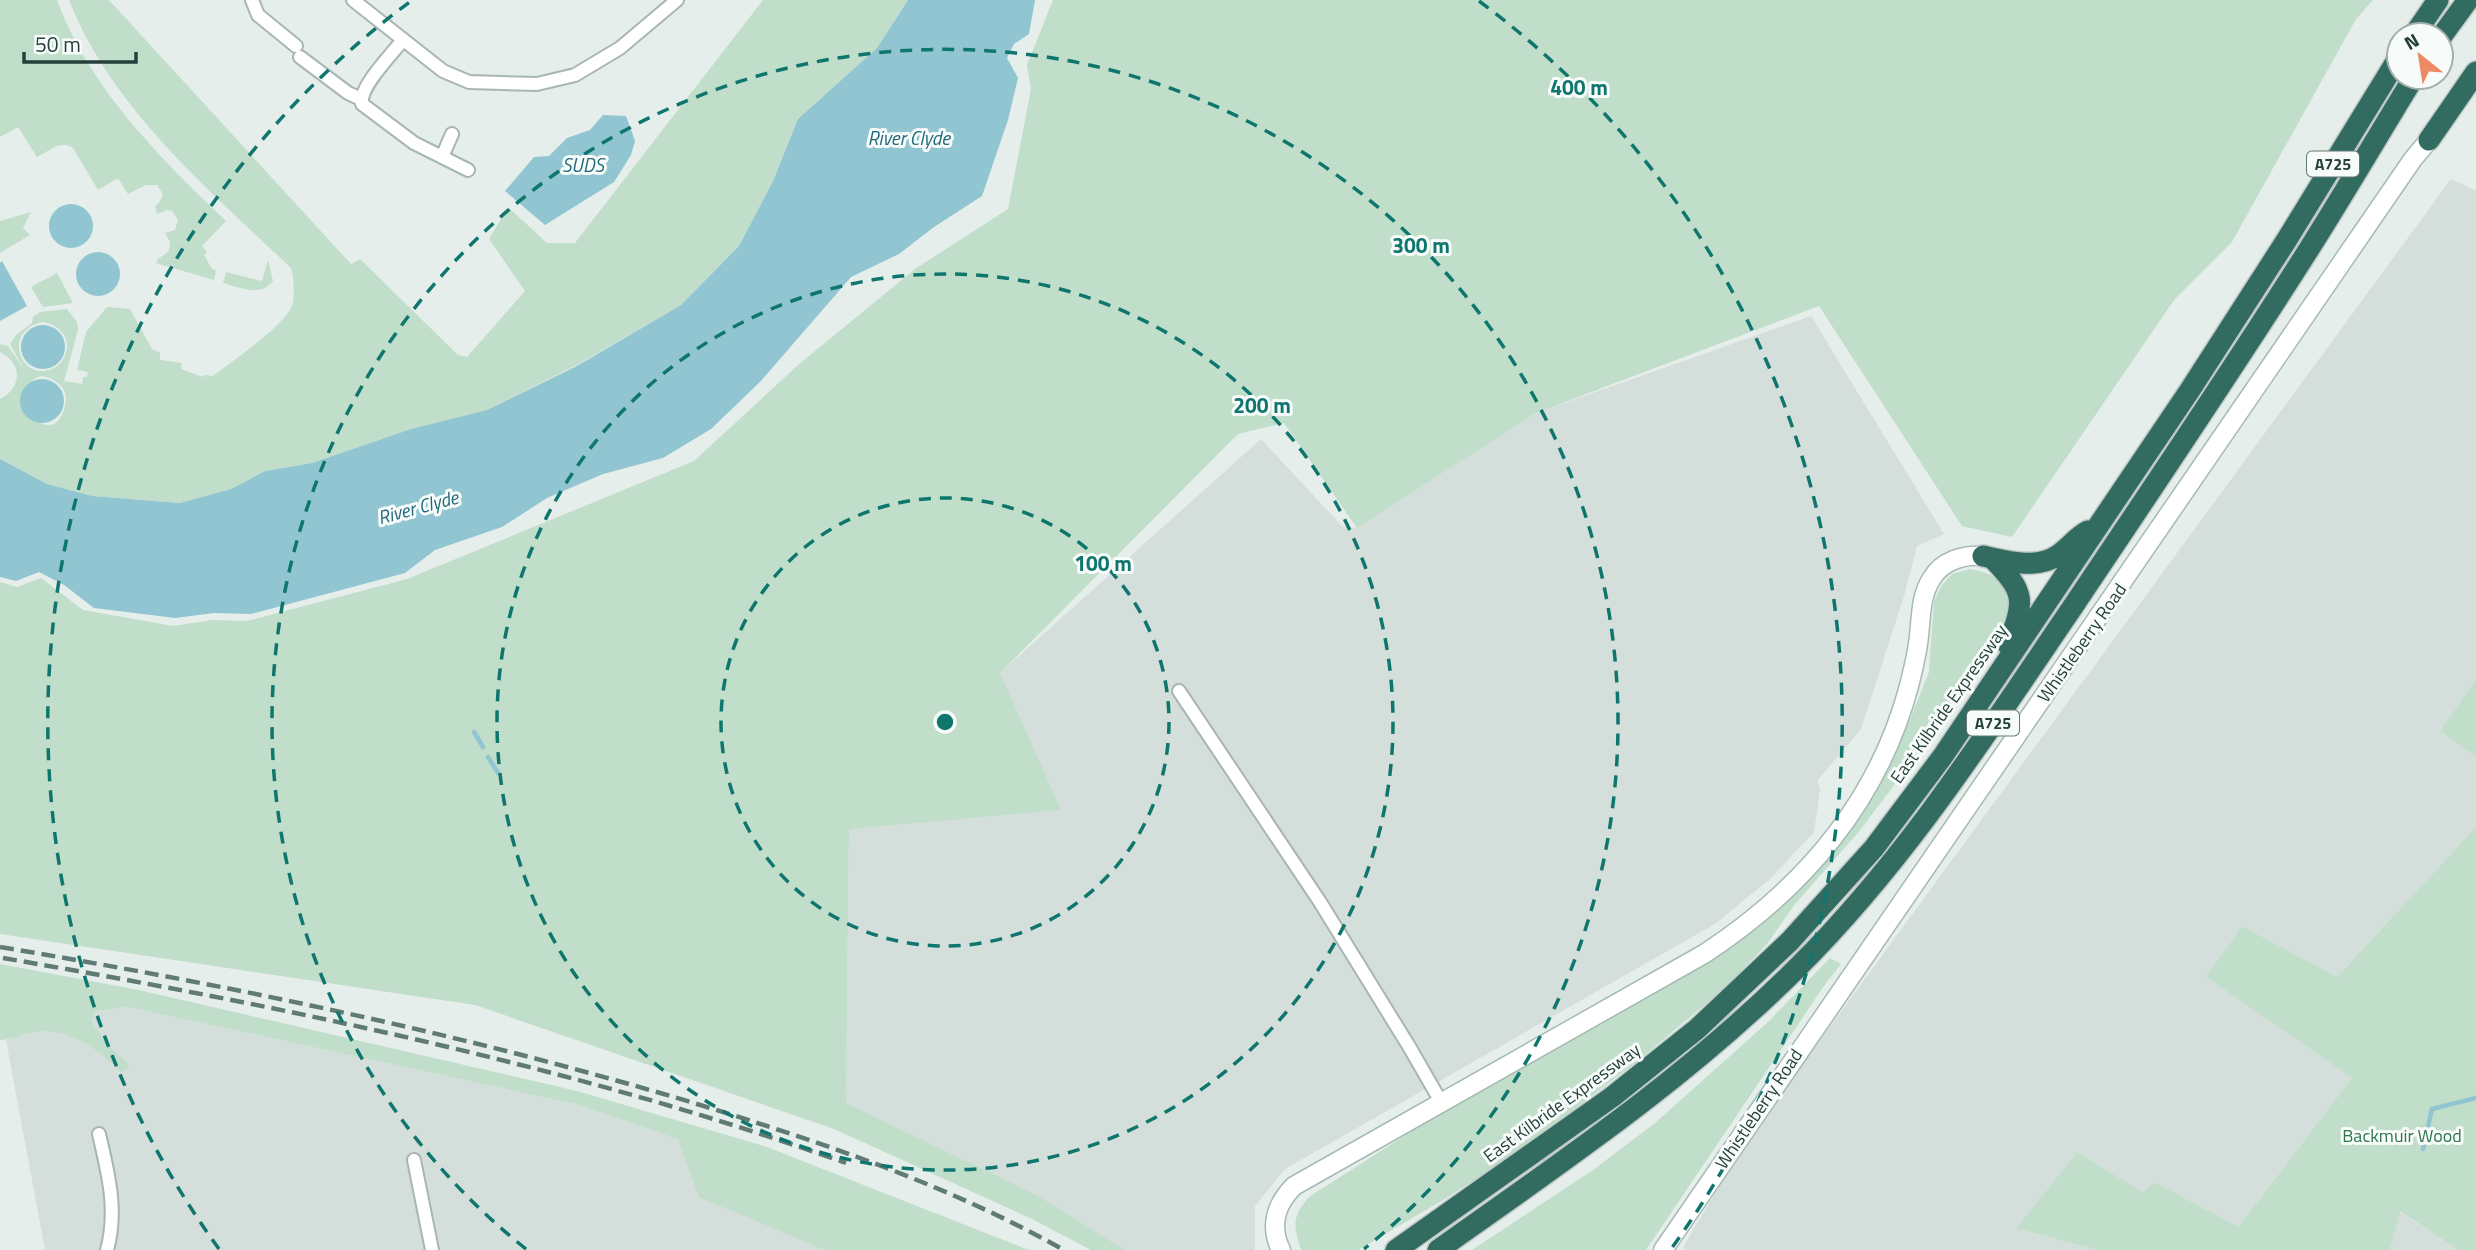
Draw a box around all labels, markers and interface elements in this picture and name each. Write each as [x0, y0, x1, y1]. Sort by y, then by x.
scale bar [24, 21, 136, 65]
north arrow [2385, 21, 2455, 91]
text: N [2398, 25, 2424, 57]
text: 50 m [35, 28, 81, 60]
text: 400 m [1550, 71, 1608, 103]
water label: River Clyde [868, 123, 951, 152]
water label: SUDS [562, 150, 606, 179]
road number: A725 [2307, 152, 2359, 176]
text: 300 m [1392, 229, 1450, 261]
text: 200 m [1233, 389, 1291, 421]
water label: River Clyde [374, 482, 463, 531]
text: 100 m [1074, 547, 1132, 579]
street label: Whistleberry Road [2030, 578, 2133, 708]
street label: East Kilbride Expressway [1883, 618, 2014, 789]
centre of rings [933, 710, 957, 734]
road number: A725 [1967, 710, 2019, 736]
street label: East Kilbride Expressway [1477, 1036, 1646, 1169]
street label: Whistleberry Road [1708, 1043, 1809, 1174]
park label: Backmuir Wood [2342, 1122, 2462, 1149]

